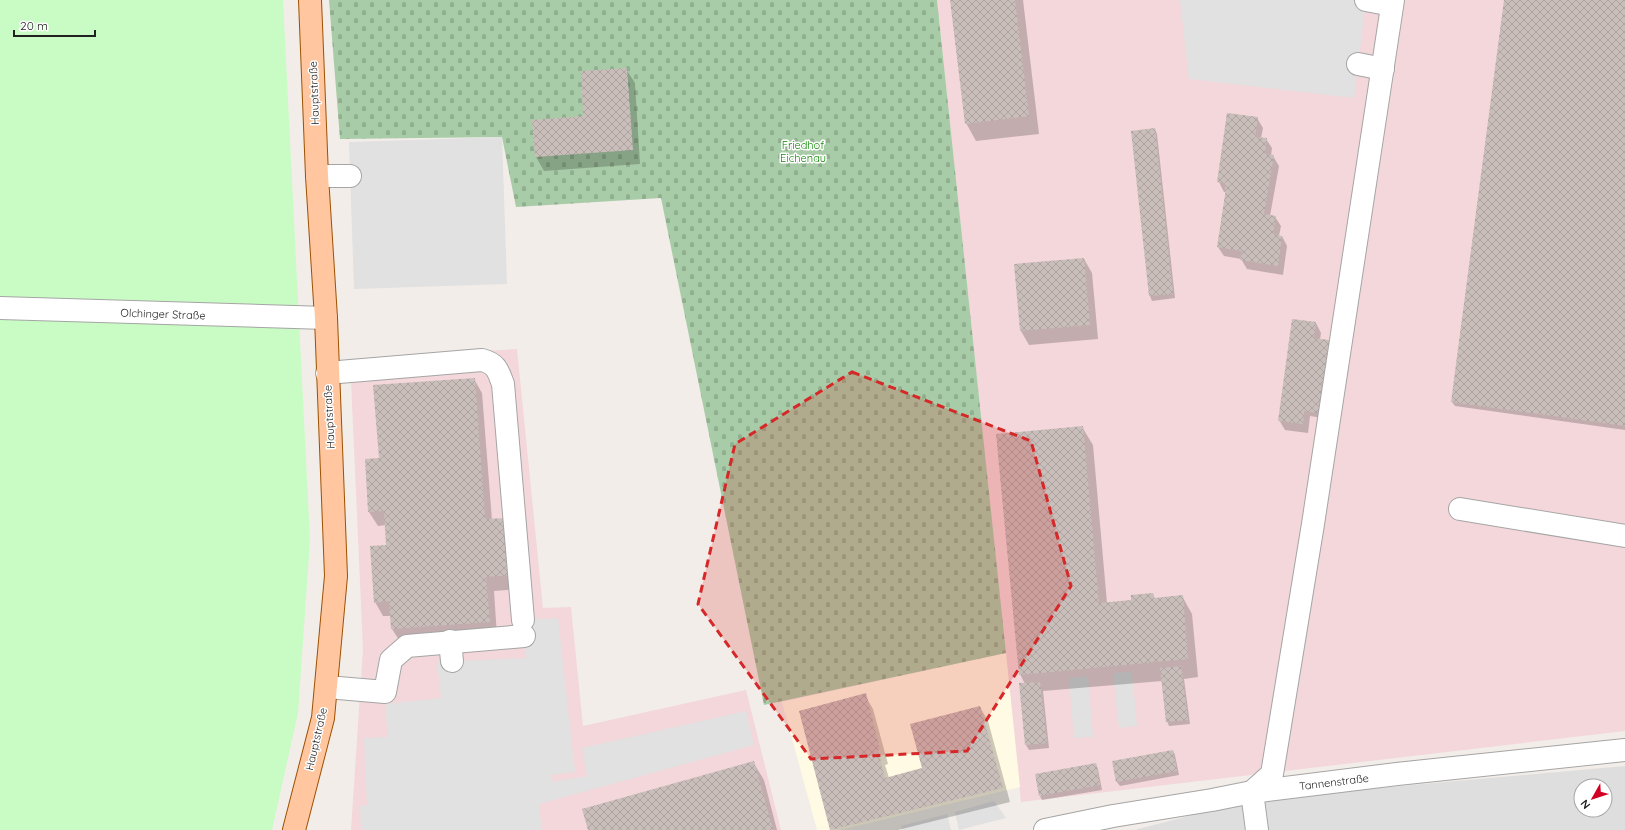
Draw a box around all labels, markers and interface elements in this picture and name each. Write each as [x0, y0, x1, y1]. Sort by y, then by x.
scale bar [14, 12, 95, 38]
text: 20 m [20, 18, 48, 33]
street label: Hauptstraße [306, 61, 322, 125]
park label: Friedhof Eichenau [780, 138, 826, 165]
street label: Olchinger Straße [120, 306, 206, 322]
street label: Hauptstraße [320, 385, 338, 449]
street label: Hauptstraße [302, 706, 330, 772]
street label: Tannenstraße [1298, 771, 1370, 793]
north arrow [1573, 778, 1613, 818]
text: N [1577, 797, 1593, 812]

